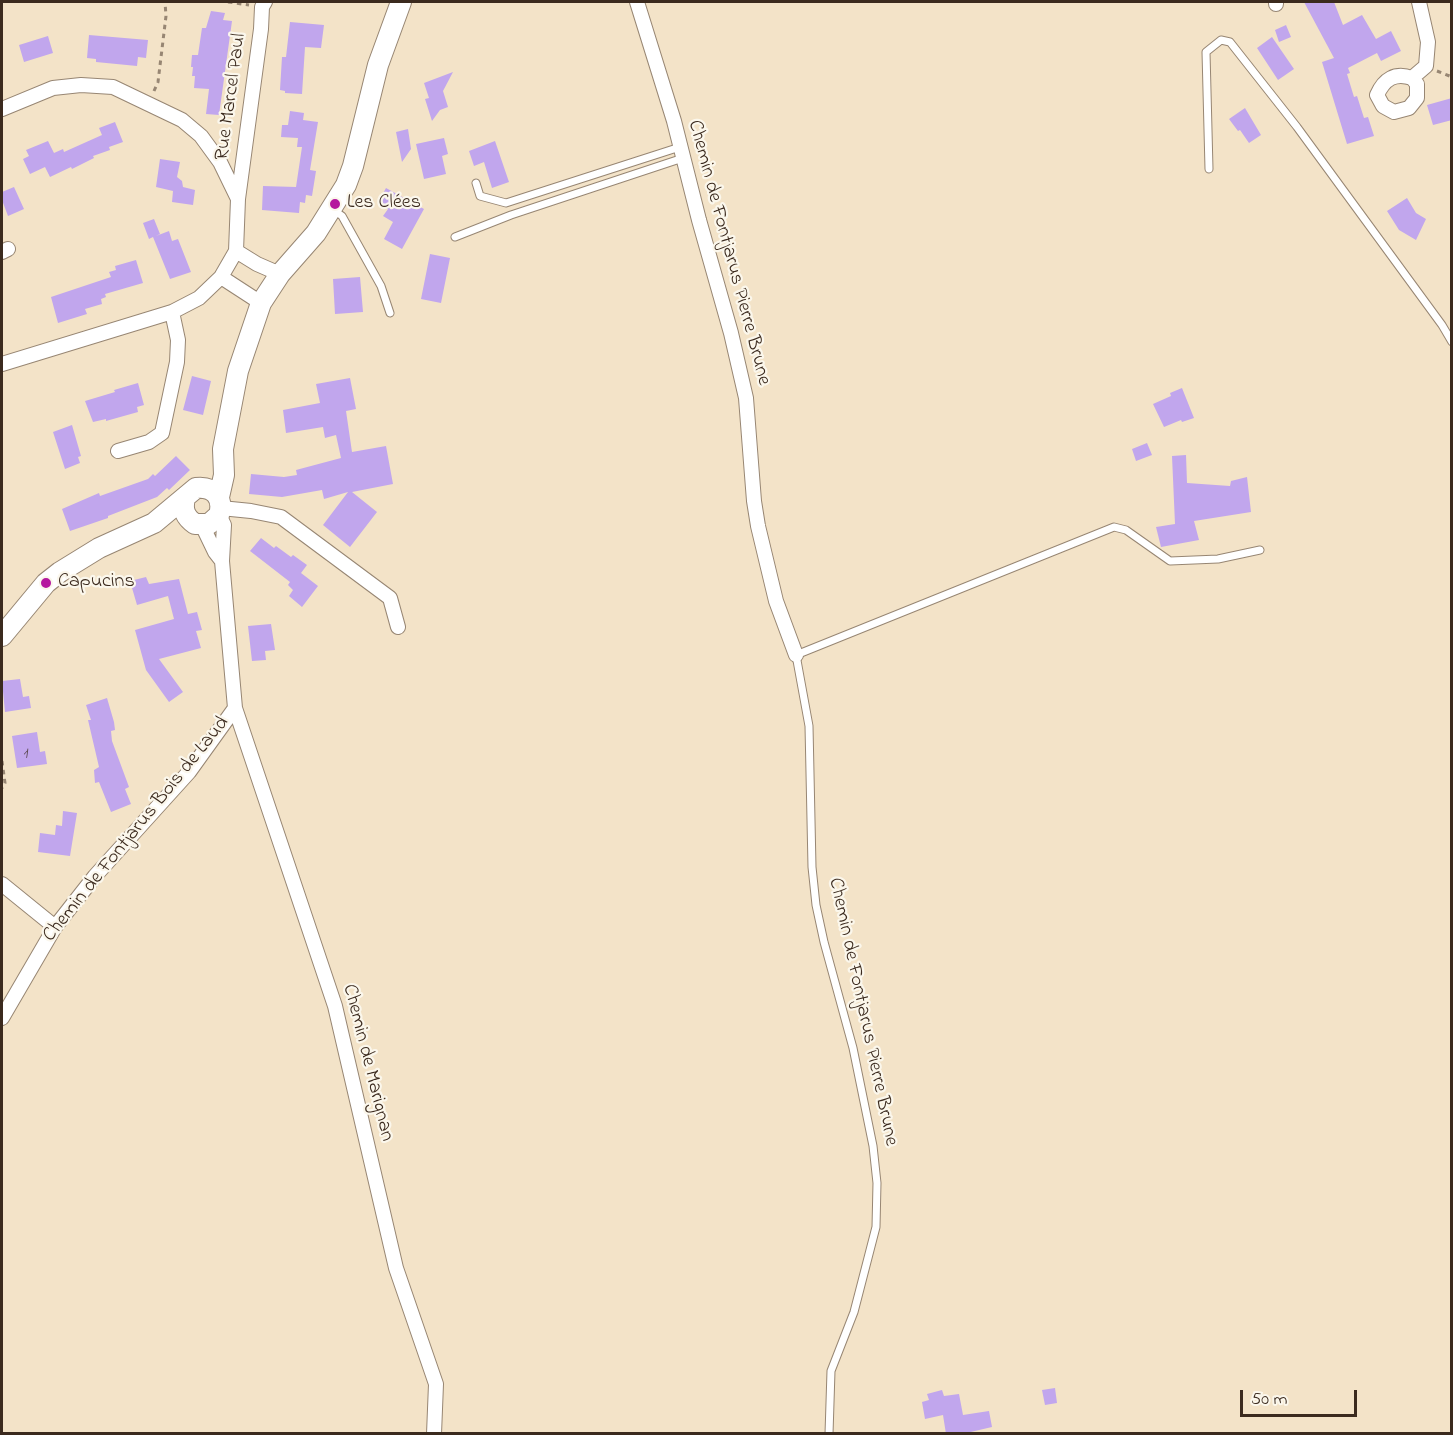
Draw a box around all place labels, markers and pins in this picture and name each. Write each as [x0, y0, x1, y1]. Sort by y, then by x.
place label: Les Clées [347, 192, 421, 216]
marker: Les Clées [328, 197, 342, 211]
place label: Capucins [58, 571, 135, 595]
marker: Capucins [39, 576, 53, 590]

